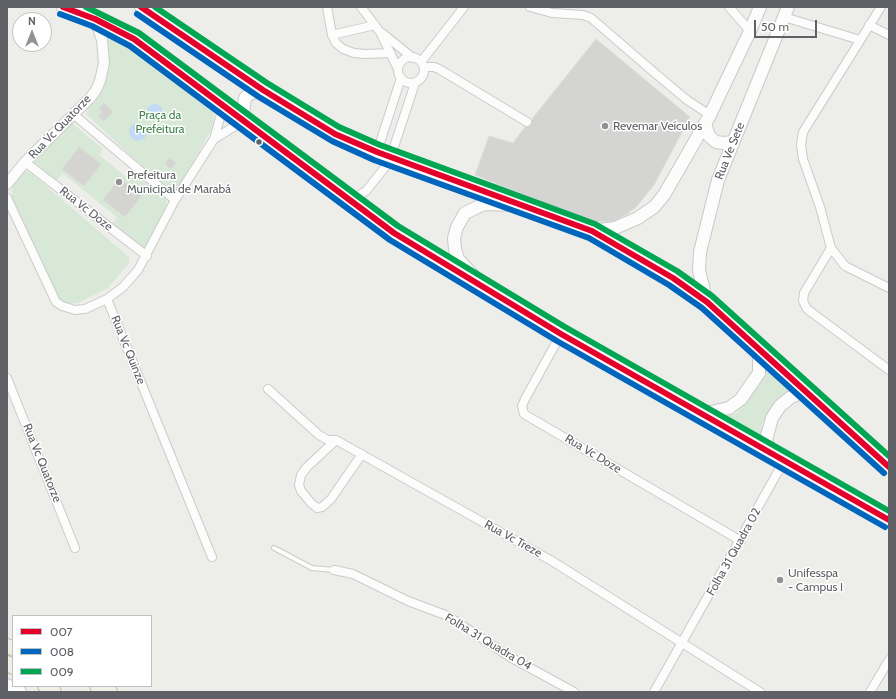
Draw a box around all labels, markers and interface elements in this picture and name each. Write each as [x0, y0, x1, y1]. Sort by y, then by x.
north arrow [12, 12, 52, 52]
scale bar [756, 12, 819, 38]
text: N [28, 14, 36, 28]
text: 50 m [761, 19, 789, 34]
street label: Rua Vc Quatorze [26, 92, 94, 162]
park label: Praça da Prefeitura [136, 108, 184, 136]
place label: Revemar Veículos [613, 119, 702, 133]
street label: Rua Ve Sete [712, 120, 748, 182]
marker: Revemar Veículos [600, 121, 610, 131]
unlabelled marker [254, 137, 264, 147]
place label: Prefeitura Municipal de Marabá [127, 168, 231, 196]
marker: Prefeitura Municipal de Marabá [114, 177, 124, 187]
street label: Rua Vc Doze [57, 184, 115, 234]
street label: Rua Vc Quinze [108, 313, 148, 387]
street label: Rua Vc Quatorze [20, 421, 64, 505]
street label: Rua Vc Doze [562, 432, 624, 476]
street label: Folha 31 Quadra 02 [704, 506, 764, 598]
street label: Rua Vc Treze [482, 517, 544, 561]
place label: Unifesspa - Campus I [788, 566, 843, 594]
marker: Unifesspa - Campus I [775, 575, 785, 585]
street label: Folha 31 Quadra 04 [442, 610, 534, 674]
legend [12, 615, 152, 687]
text: 007 [50, 624, 73, 639]
text: 008 [50, 644, 74, 659]
text: 009 [50, 664, 74, 679]

